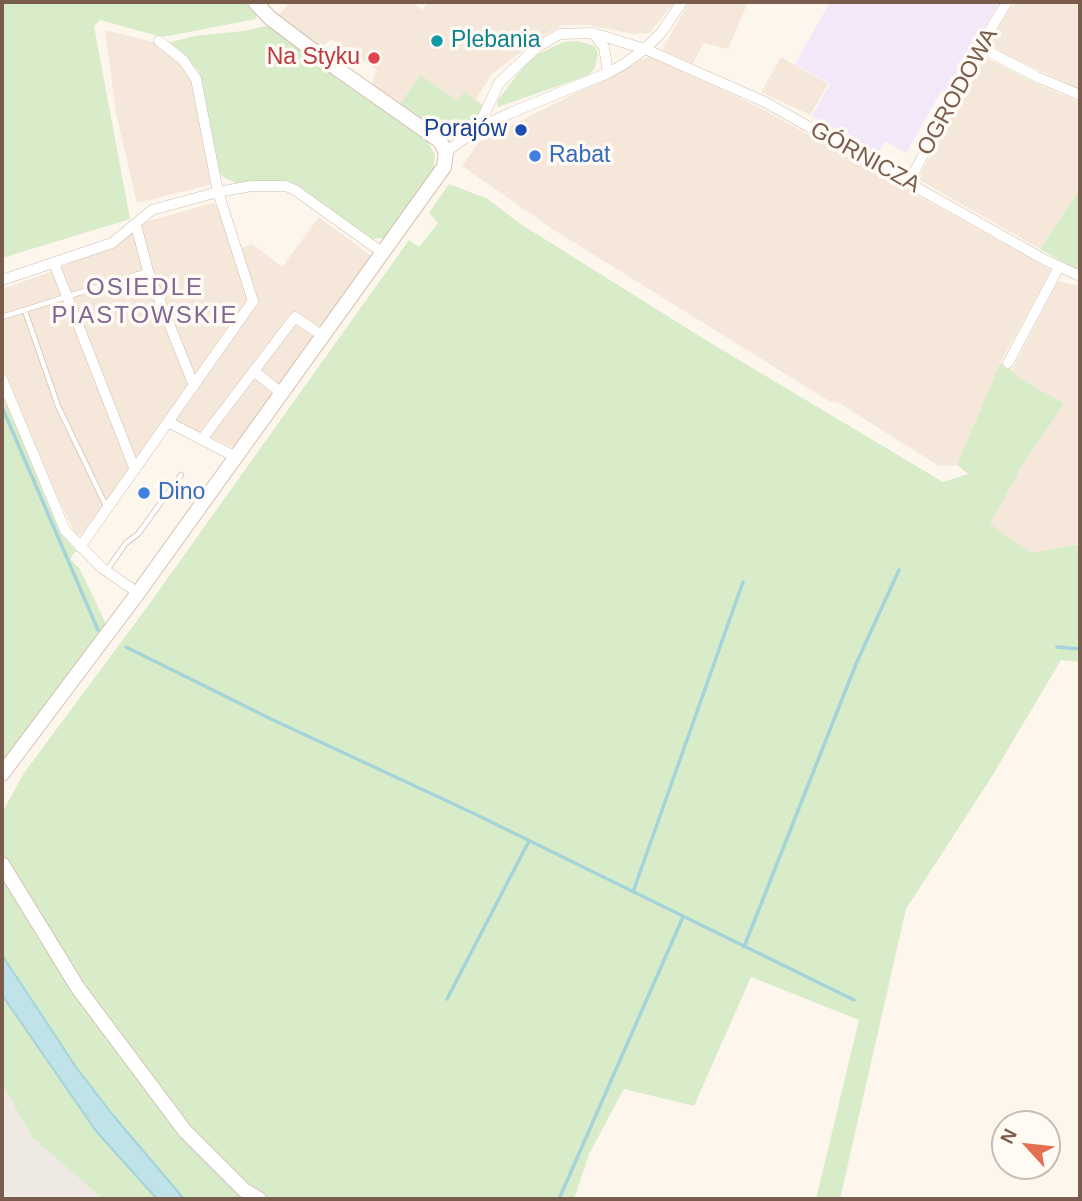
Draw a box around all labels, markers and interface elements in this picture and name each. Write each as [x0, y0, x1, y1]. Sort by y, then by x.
street label: OGRODOWA [912, 24, 1004, 160]
place label: Plebania [451, 27, 541, 55]
marker: Plebania [429, 33, 445, 49]
place label: Na Styku [267, 44, 360, 72]
marker: Na Styku [366, 50, 382, 66]
place label: Porajów [424, 116, 507, 144]
street label: GÓRNICZA [805, 117, 925, 199]
marker: Porajów [513, 122, 529, 138]
place label: Rabat [549, 142, 610, 170]
marker: Rabat [527, 148, 543, 164]
district label: OSIEDLE PIASTOWSKIE [53, 274, 237, 330]
place label: Dino [158, 479, 205, 507]
marker: Dino [136, 485, 152, 501]
north arrow [991, 1110, 1061, 1180]
text: N [996, 1125, 1021, 1147]

